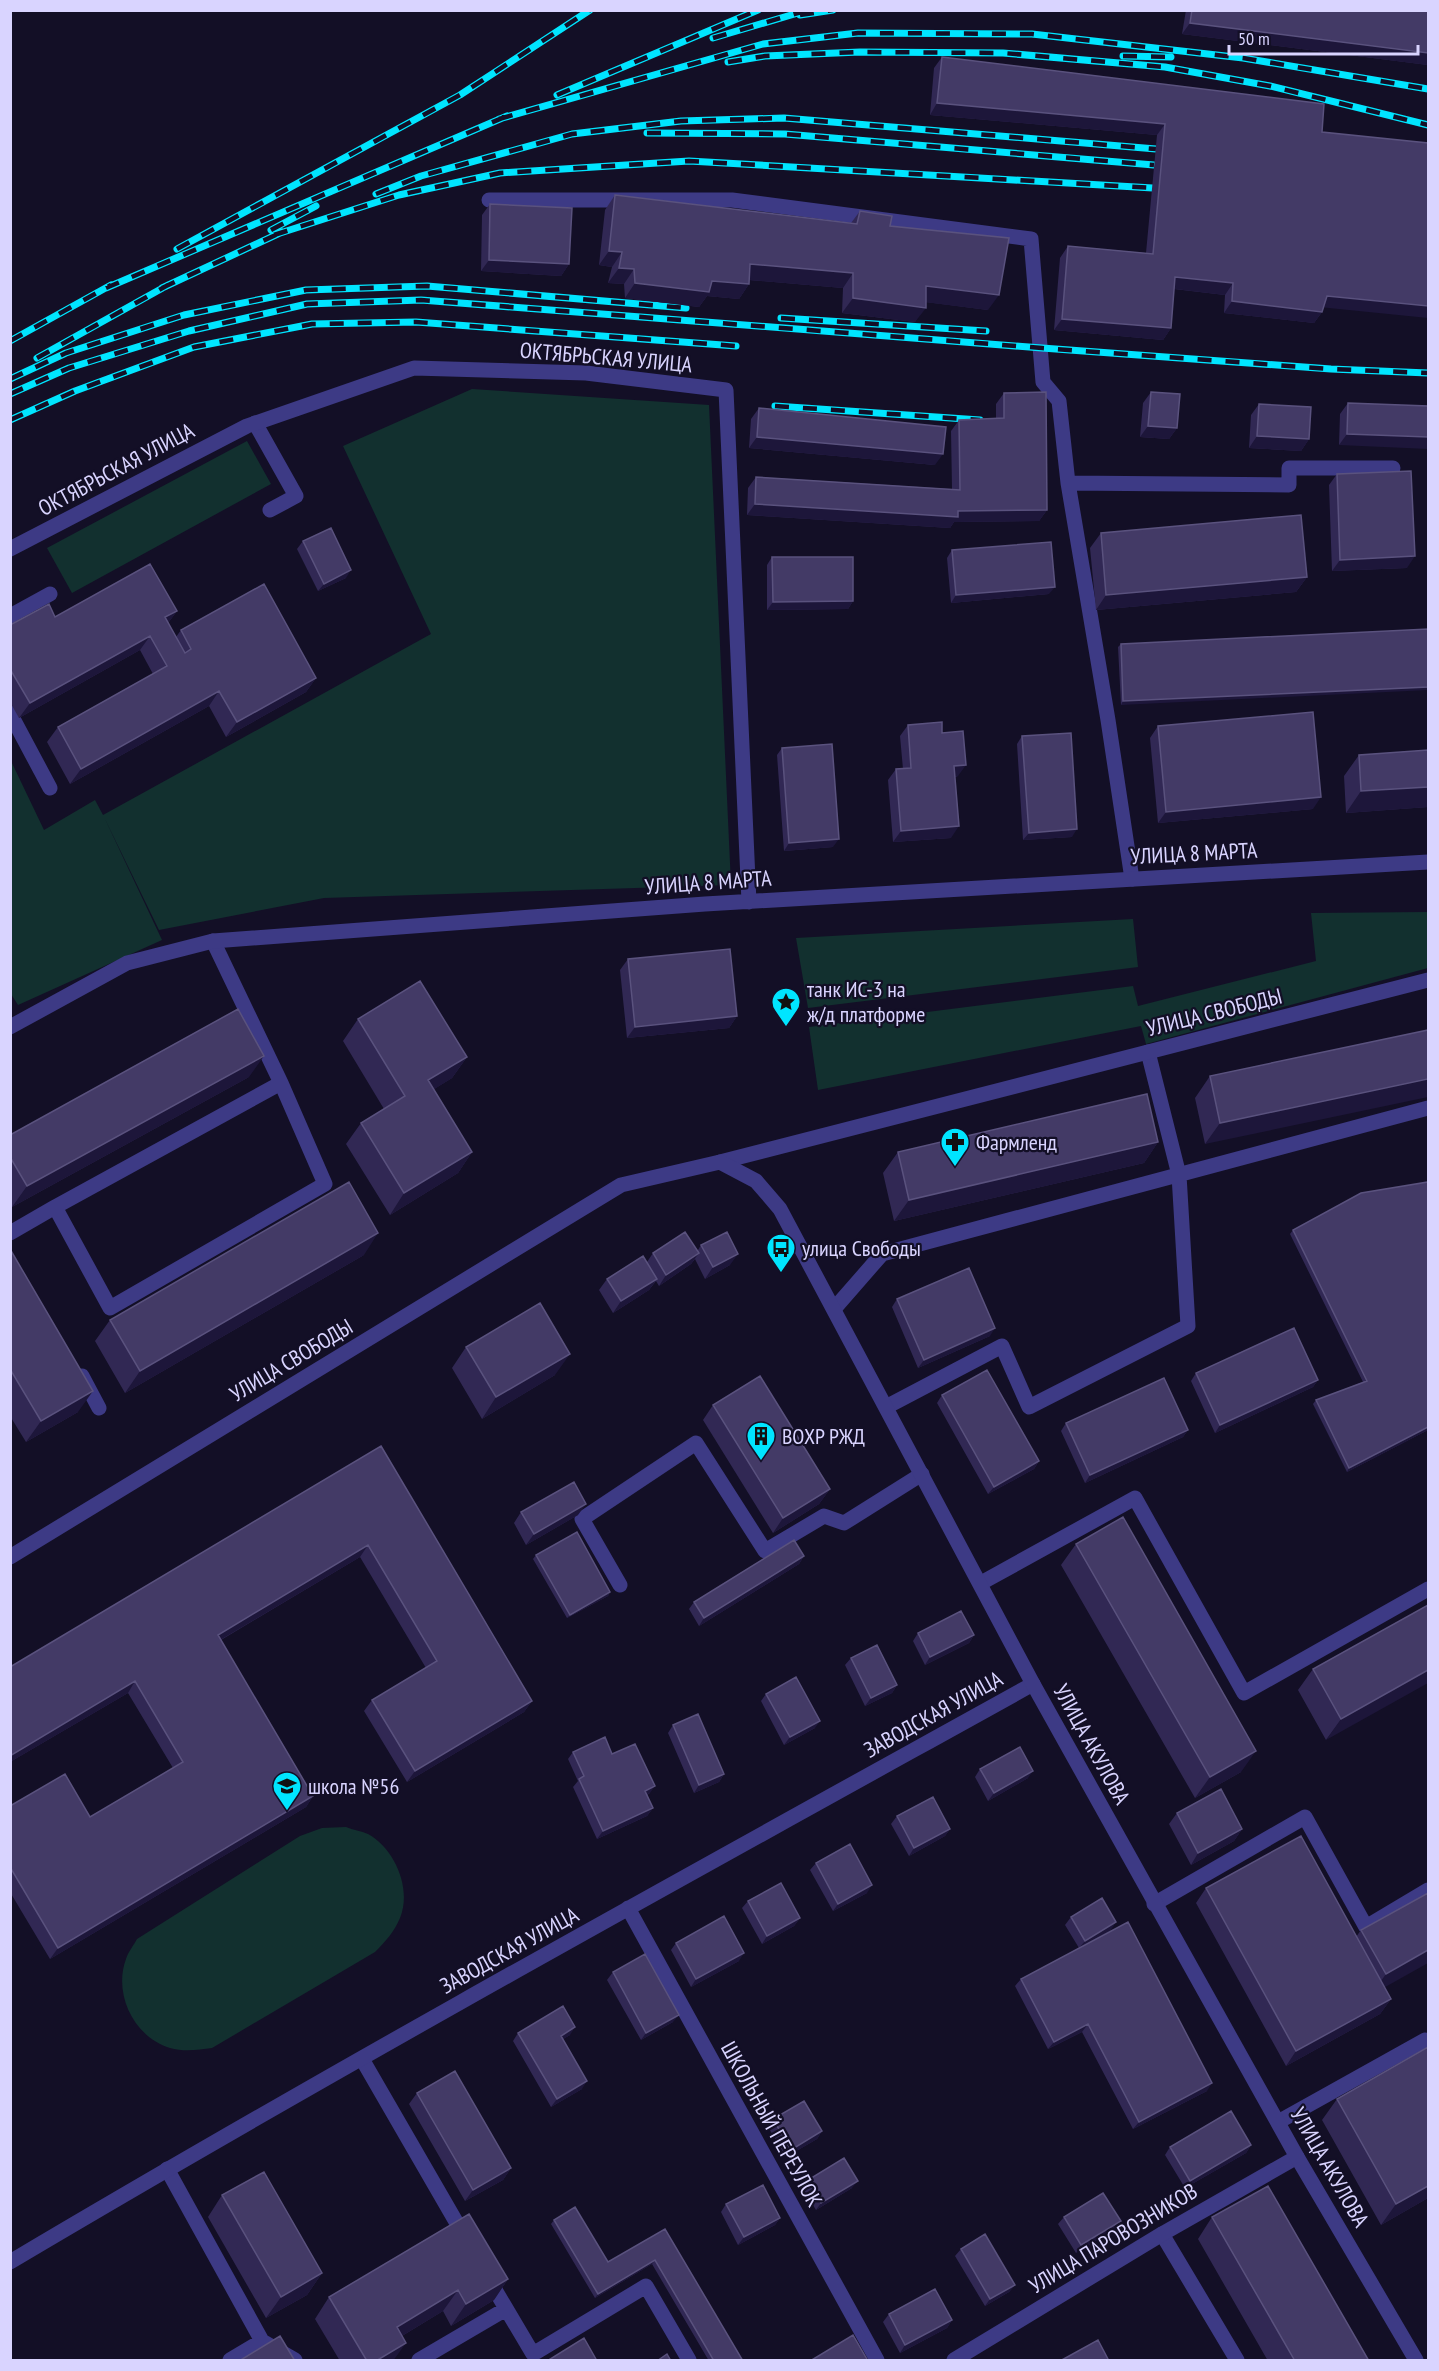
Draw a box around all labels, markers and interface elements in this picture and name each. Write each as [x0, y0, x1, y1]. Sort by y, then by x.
scale bar [1229, 18, 1418, 56]
text: 50 m [1238, 27, 1270, 50]
street label: ОКТЯБРЬСКАЯ УЛИЦА [519, 336, 694, 379]
street label: ОКТЯБРЬСКАЯ УЛИЦА [33, 416, 199, 522]
street label: УЛИЦА 8 МАРТА [1130, 836, 1259, 870]
street label: УЛИЦА 8 МАРТА [644, 864, 773, 900]
place label: танк ИС-3 на ж/д платформе [807, 975, 925, 1028]
street label: УЛИЦА СВОБОДЫ [1143, 982, 1285, 1042]
place icon: танк ИС-3 на ж/д платформе [770, 986, 802, 1028]
pharmacy icon: Фармленд [939, 1126, 971, 1168]
place label: Фармленд [976, 1128, 1057, 1156]
bus stop icon: улица Свободы [765, 1232, 797, 1274]
place label: улица Свободы [802, 1234, 921, 1262]
street label: УЛИЦА СВОБОДЫ [224, 1312, 358, 1408]
building icon: ВОХР РЖД [745, 1420, 777, 1462]
place label: ВОХР РЖД [782, 1422, 865, 1450]
street label: ЗАВОДСКАЯ УЛИЦА [859, 1664, 1008, 1764]
street label: УЛИЦА АКУЛОВА [1047, 1679, 1137, 1810]
school or university icon: школа №56 [271, 1770, 303, 1812]
place label: школа №56 [308, 1772, 399, 1800]
street label: ЗАВОДСКАЯ УЛИЦА [435, 1900, 584, 2000]
street label: ШКОЛЬНЫЙ ПЕРЕУЛОК [715, 2036, 829, 2212]
street label: УЛИЦА АКУЛОВА [1285, 2102, 1376, 2232]
street label: УЛИЦА ПАРОВОЗНИКОВ [1024, 2177, 1202, 2299]

